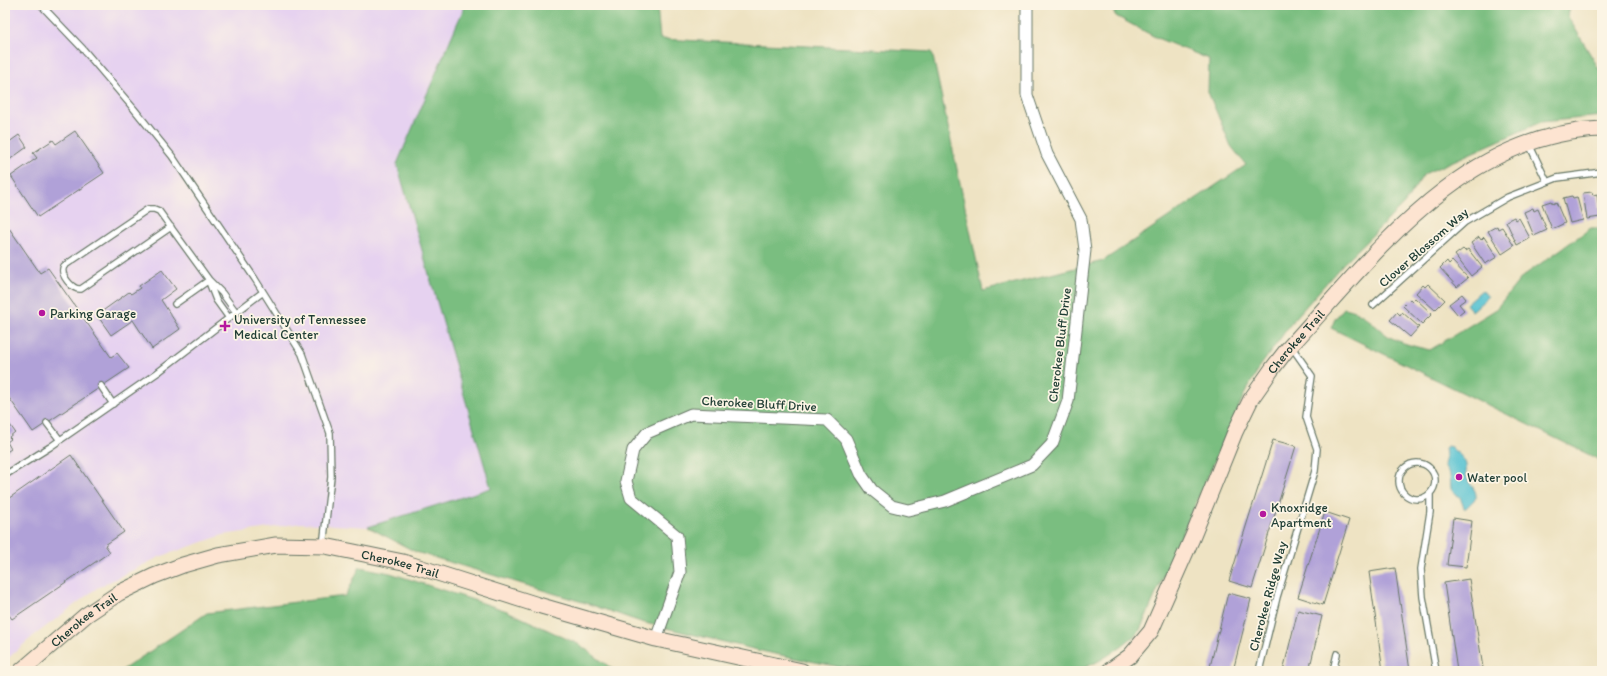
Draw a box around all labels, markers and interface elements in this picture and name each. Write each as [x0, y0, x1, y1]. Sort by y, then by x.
street label: Clover Blossom Way [1376, 205, 1471, 290]
street label: Cherokee Bluff Drive [1045, 287, 1074, 403]
place label: Parking Garage [50, 306, 136, 321]
street label: Cherokee Trail [1264, 306, 1328, 377]
marker: Parking Garage [37, 308, 47, 318]
place label: University of Tennessee Medical Center [234, 312, 366, 342]
marker: University of Tennessee Medical Center [219, 320, 231, 332]
street label: Cherokee Bluff Drive [701, 393, 817, 414]
place label: Water pool [1467, 470, 1527, 485]
marker: Water pool [1454, 472, 1464, 482]
place label: Knoxridge Apartment [1271, 500, 1332, 530]
marker: Knoxridge Apartment [1258, 509, 1268, 519]
street label: Cherokee Ridge Way [1246, 539, 1289, 653]
street label: Cherokee Trail [360, 547, 441, 581]
street label: Cherokee Trail [47, 589, 120, 650]

